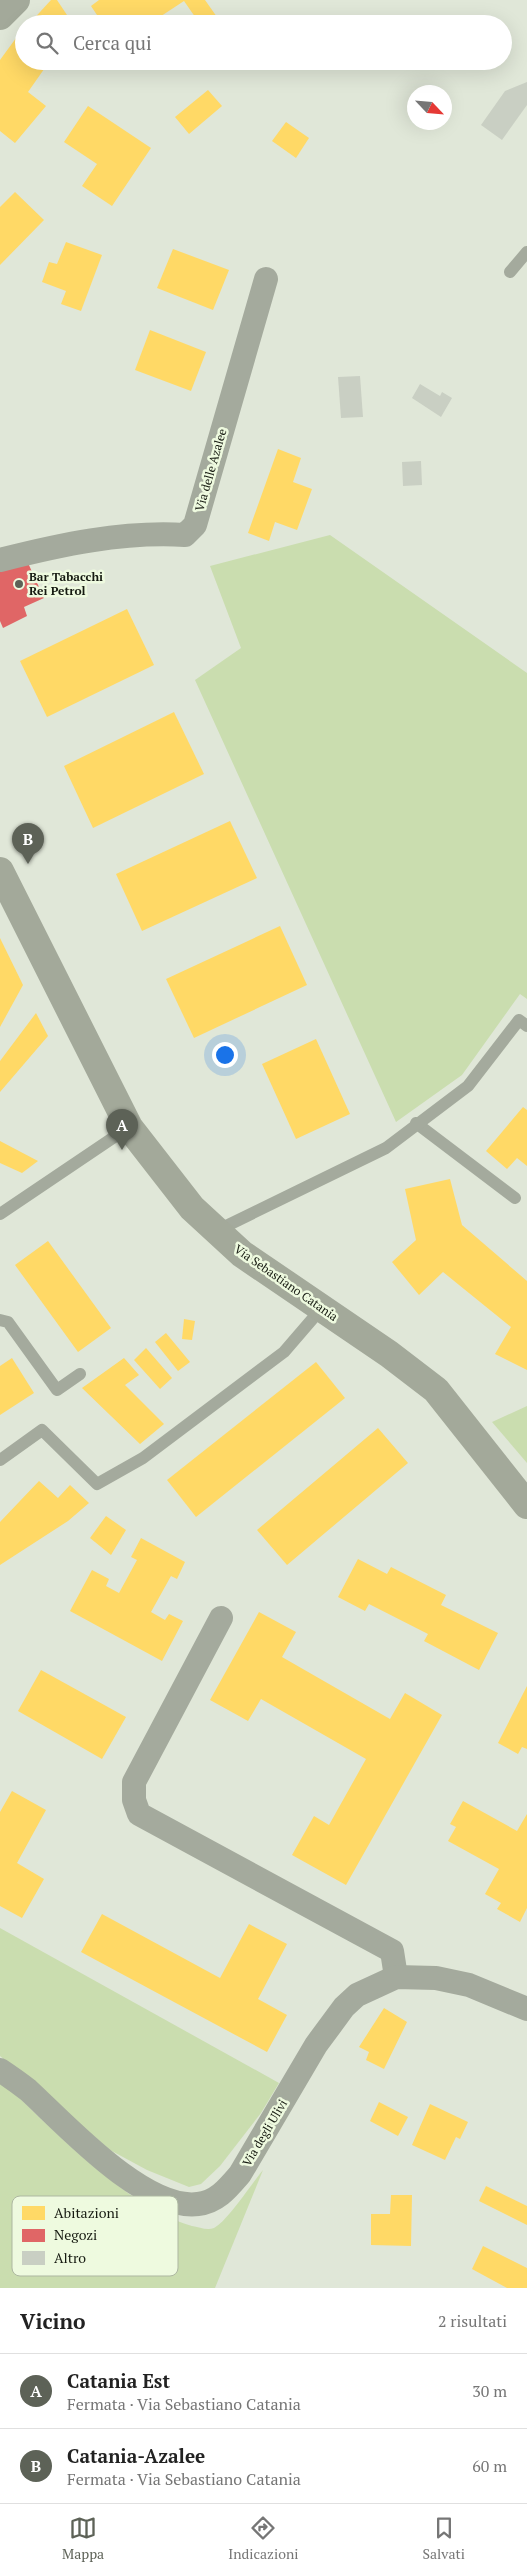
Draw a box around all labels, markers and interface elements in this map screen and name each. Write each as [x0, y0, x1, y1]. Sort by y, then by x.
search box [15, 15, 512, 70]
icon: search [33, 29, 61, 57]
text: Cerca qui [73, 30, 152, 55]
north arrow [407, 85, 452, 130]
street label: Via delle Azalee [192, 427, 229, 513]
place label: Bar Tabacchi Rei Petrol [29, 569, 103, 598]
marker: Bar Tabacchi Rei Petrol [13, 578, 25, 590]
pin: B [12, 823, 44, 864]
your location [212, 1042, 238, 1068]
pin: A [106, 1109, 138, 1150]
street label: Via Sebastiano Catania [232, 1241, 341, 1324]
street label: Via degli Ulivi [239, 2096, 290, 2169]
legend [12, 2196, 178, 2276]
text: Abitazioni [54, 2203, 119, 2222]
text: Negozi [54, 2225, 97, 2244]
text: Altro [54, 2248, 86, 2267]
text: Vicino [20, 2307, 86, 2335]
text: 2 risultati [438, 2310, 507, 2332]
text: Catania Est [67, 2368, 170, 2393]
text: A [30, 2380, 42, 2402]
text: 30 m [472, 2380, 507, 2402]
text: Fermata · Via Sebastiano Catania [67, 2393, 301, 2415]
text: Catania-Azalee [67, 2443, 205, 2468]
text: B [31, 2455, 41, 2477]
text: 60 m [472, 2455, 507, 2477]
text: Fermata · Via Sebastiano Catania [67, 2468, 301, 2490]
tab: Mappa [62, 2514, 104, 2563]
tab: Indicazioni [228, 2514, 298, 2563]
tab: Salvati [423, 2514, 465, 2563]

